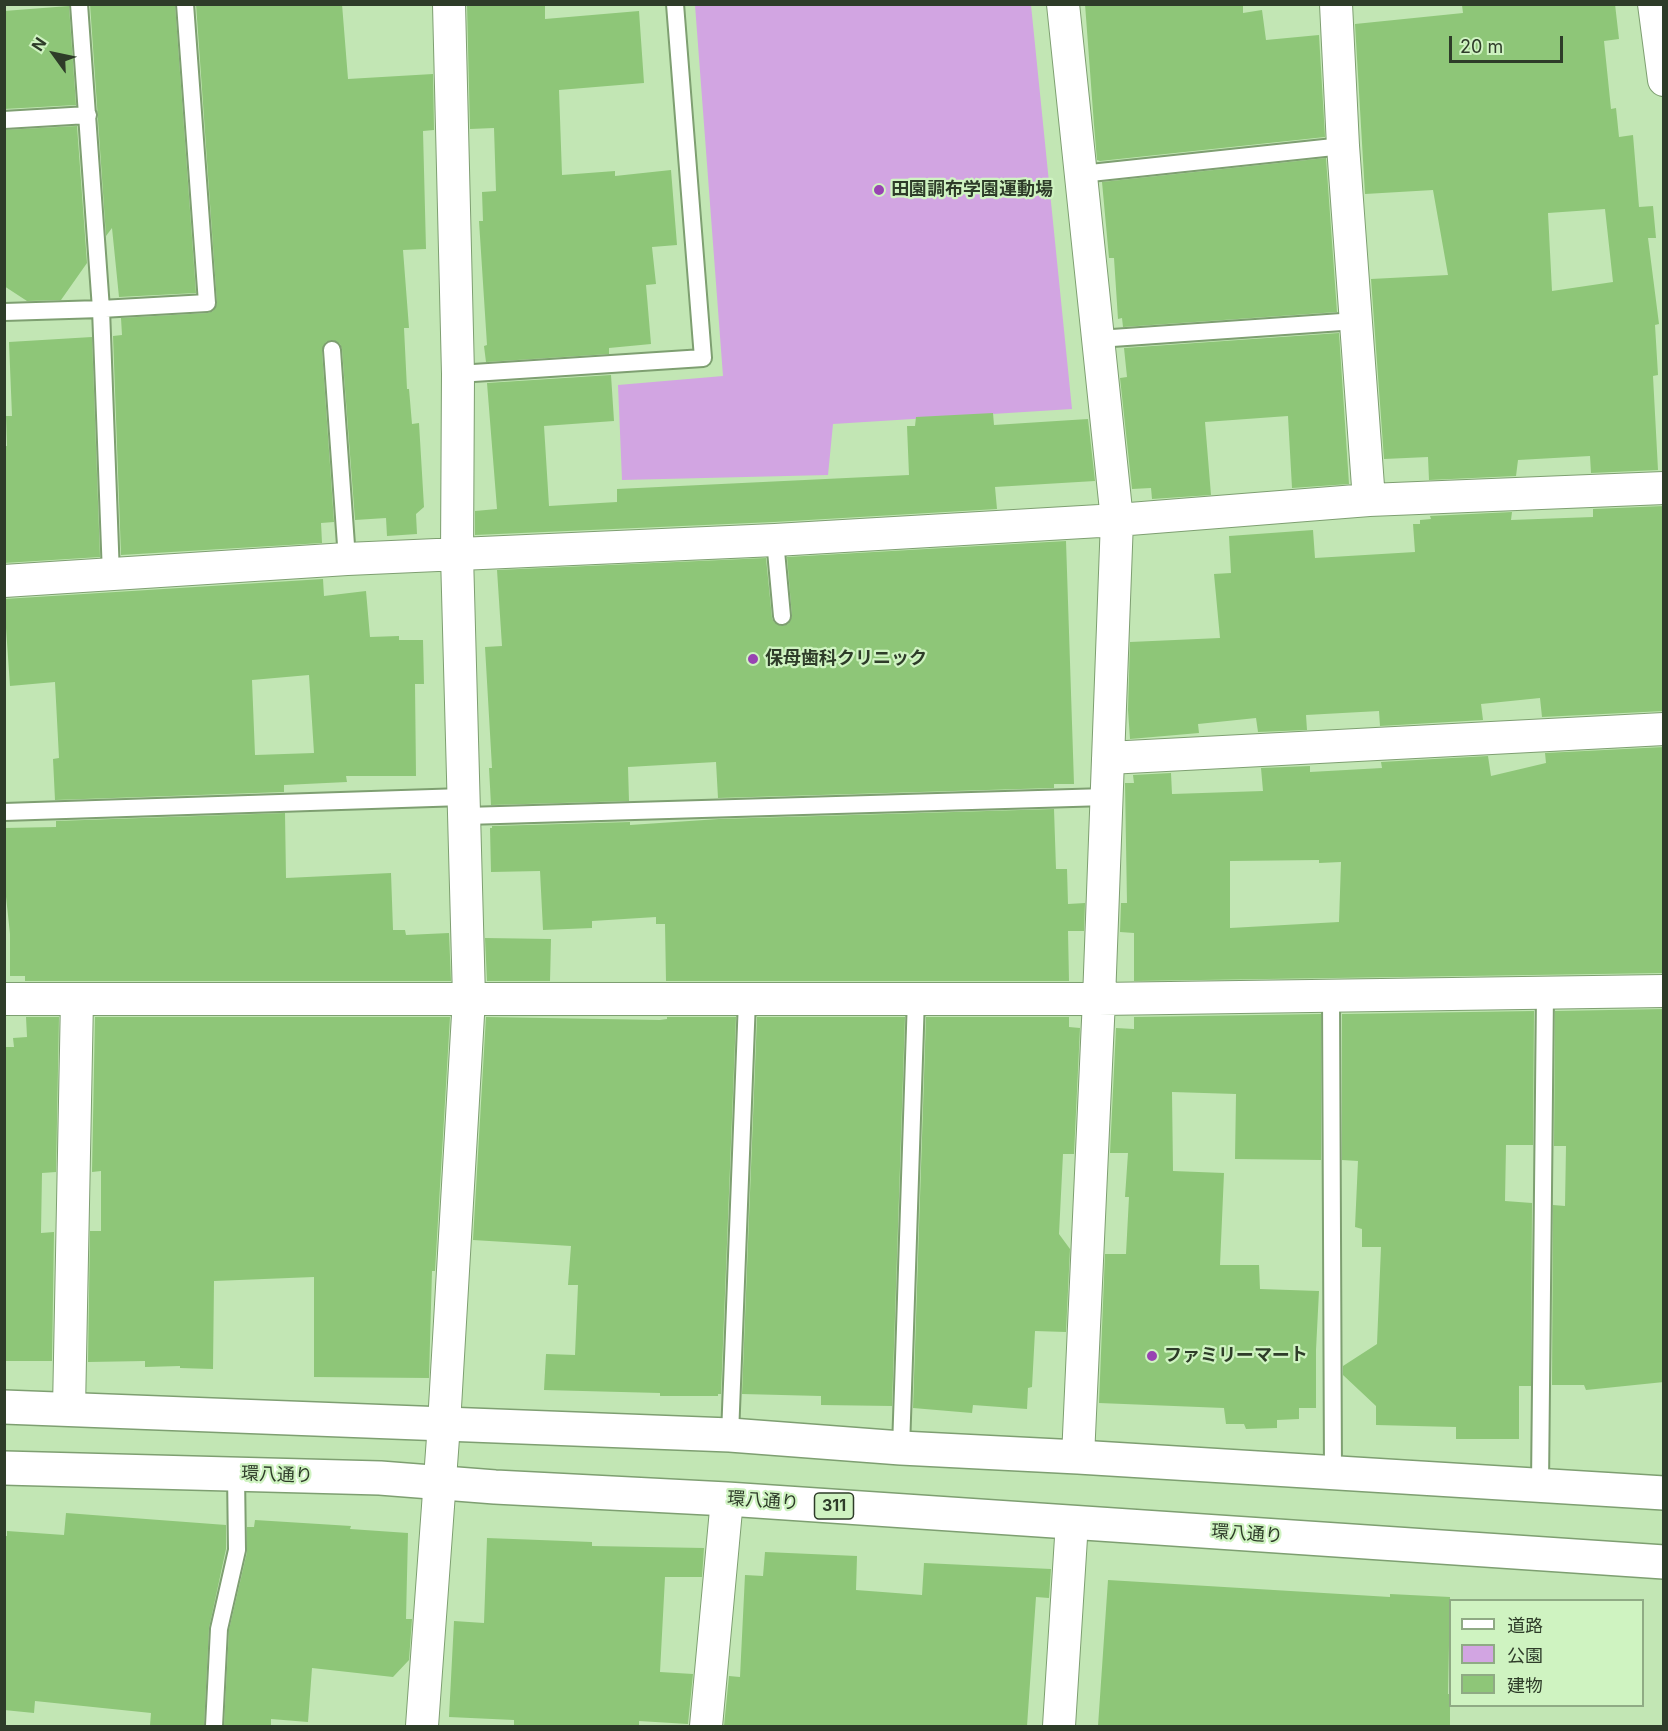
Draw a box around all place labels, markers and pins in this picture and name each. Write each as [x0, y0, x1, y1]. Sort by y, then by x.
place label: 田園調布学園運動場 [891, 179, 1053, 201]
marker: 田園調布学園運動場 [872, 183, 886, 197]
place label: 保母歯科クリニック [765, 648, 927, 670]
marker: 保母歯科クリニック [746, 652, 760, 666]
place label: ファミリーマート [1164, 1345, 1308, 1367]
marker: ファミリーマート [1145, 1349, 1159, 1363]

